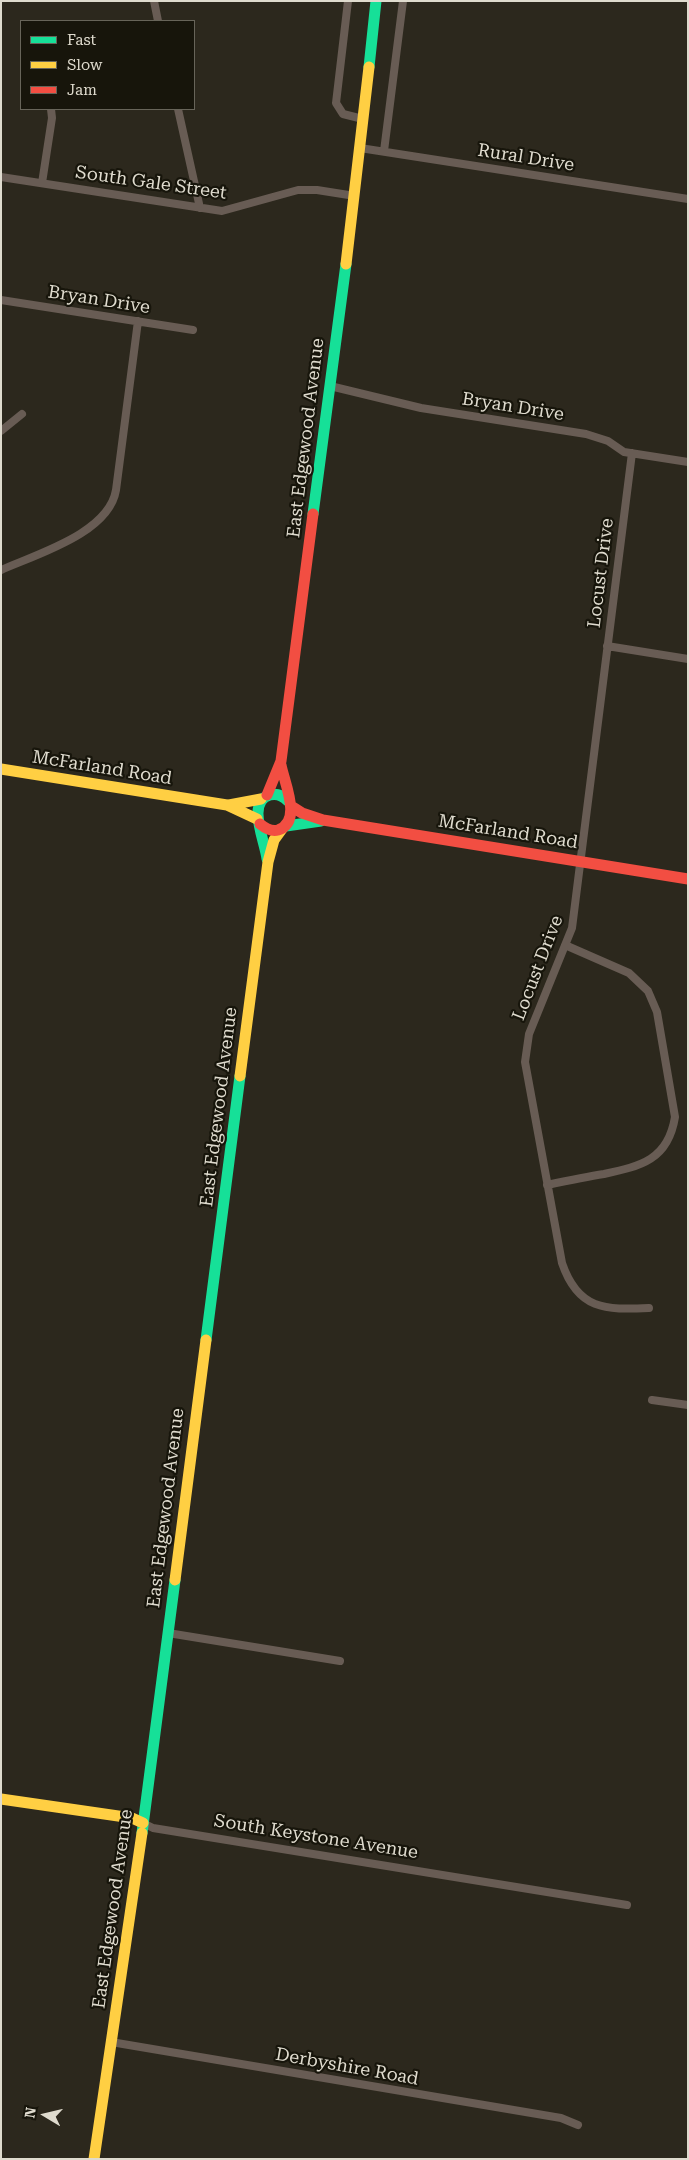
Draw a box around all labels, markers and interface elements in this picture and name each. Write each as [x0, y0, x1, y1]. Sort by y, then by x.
legend [20, 20, 195, 110]
text: Fast [67, 31, 96, 49]
text: Slow [67, 56, 102, 74]
text: Jam [67, 81, 97, 99]
street label: Rural Drive [476, 140, 576, 176]
street label: South Gale Street [74, 162, 228, 204]
street label: Bryan Drive [46, 281, 152, 319]
street label: East Edgewood Avenue [283, 337, 329, 539]
street label: Bryan Drive [460, 388, 566, 426]
street label: Locust Drive [584, 517, 618, 629]
street label: McFarland Road [31, 746, 173, 790]
street label: McFarland Road [437, 810, 579, 854]
street label: Locust Drive [508, 913, 568, 1023]
street label: East Edgewood Avenue [196, 1006, 242, 1208]
street label: East Edgewood Avenue [143, 1407, 189, 1609]
street label: East Edgewood Avenue [88, 1808, 138, 2010]
street label: South Keystone Avenue [212, 1810, 420, 1864]
street label: Derbyshire Road [274, 2044, 420, 2090]
north arrow [20, 2090, 70, 2140]
text: N [21, 2106, 39, 2119]

